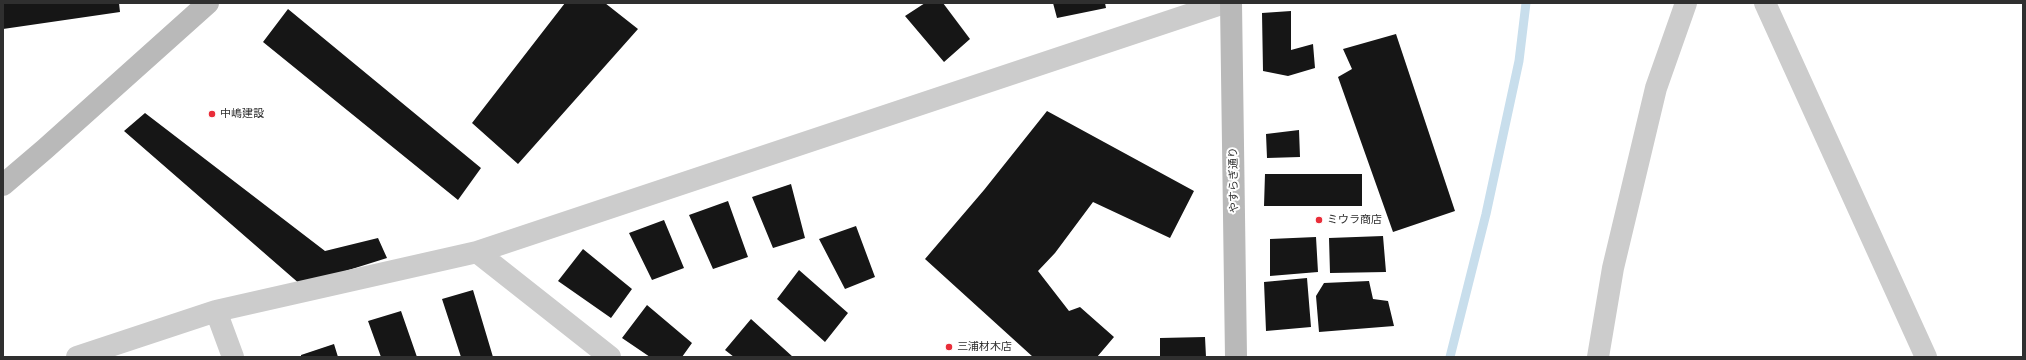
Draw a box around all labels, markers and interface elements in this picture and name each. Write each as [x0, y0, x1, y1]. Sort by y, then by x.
place label: 中嶋建設 [220, 107, 264, 121]
marker: 中嶋建設 [207, 109, 217, 119]
street label: やすらぎ通り [1227, 147, 1241, 213]
place label: ミウラ商店 [1327, 213, 1382, 227]
marker: ミウラ商店 [1314, 215, 1324, 225]
place label: 三浦材木店 [957, 340, 1012, 354]
marker: 三浦材木店 [944, 342, 954, 352]

